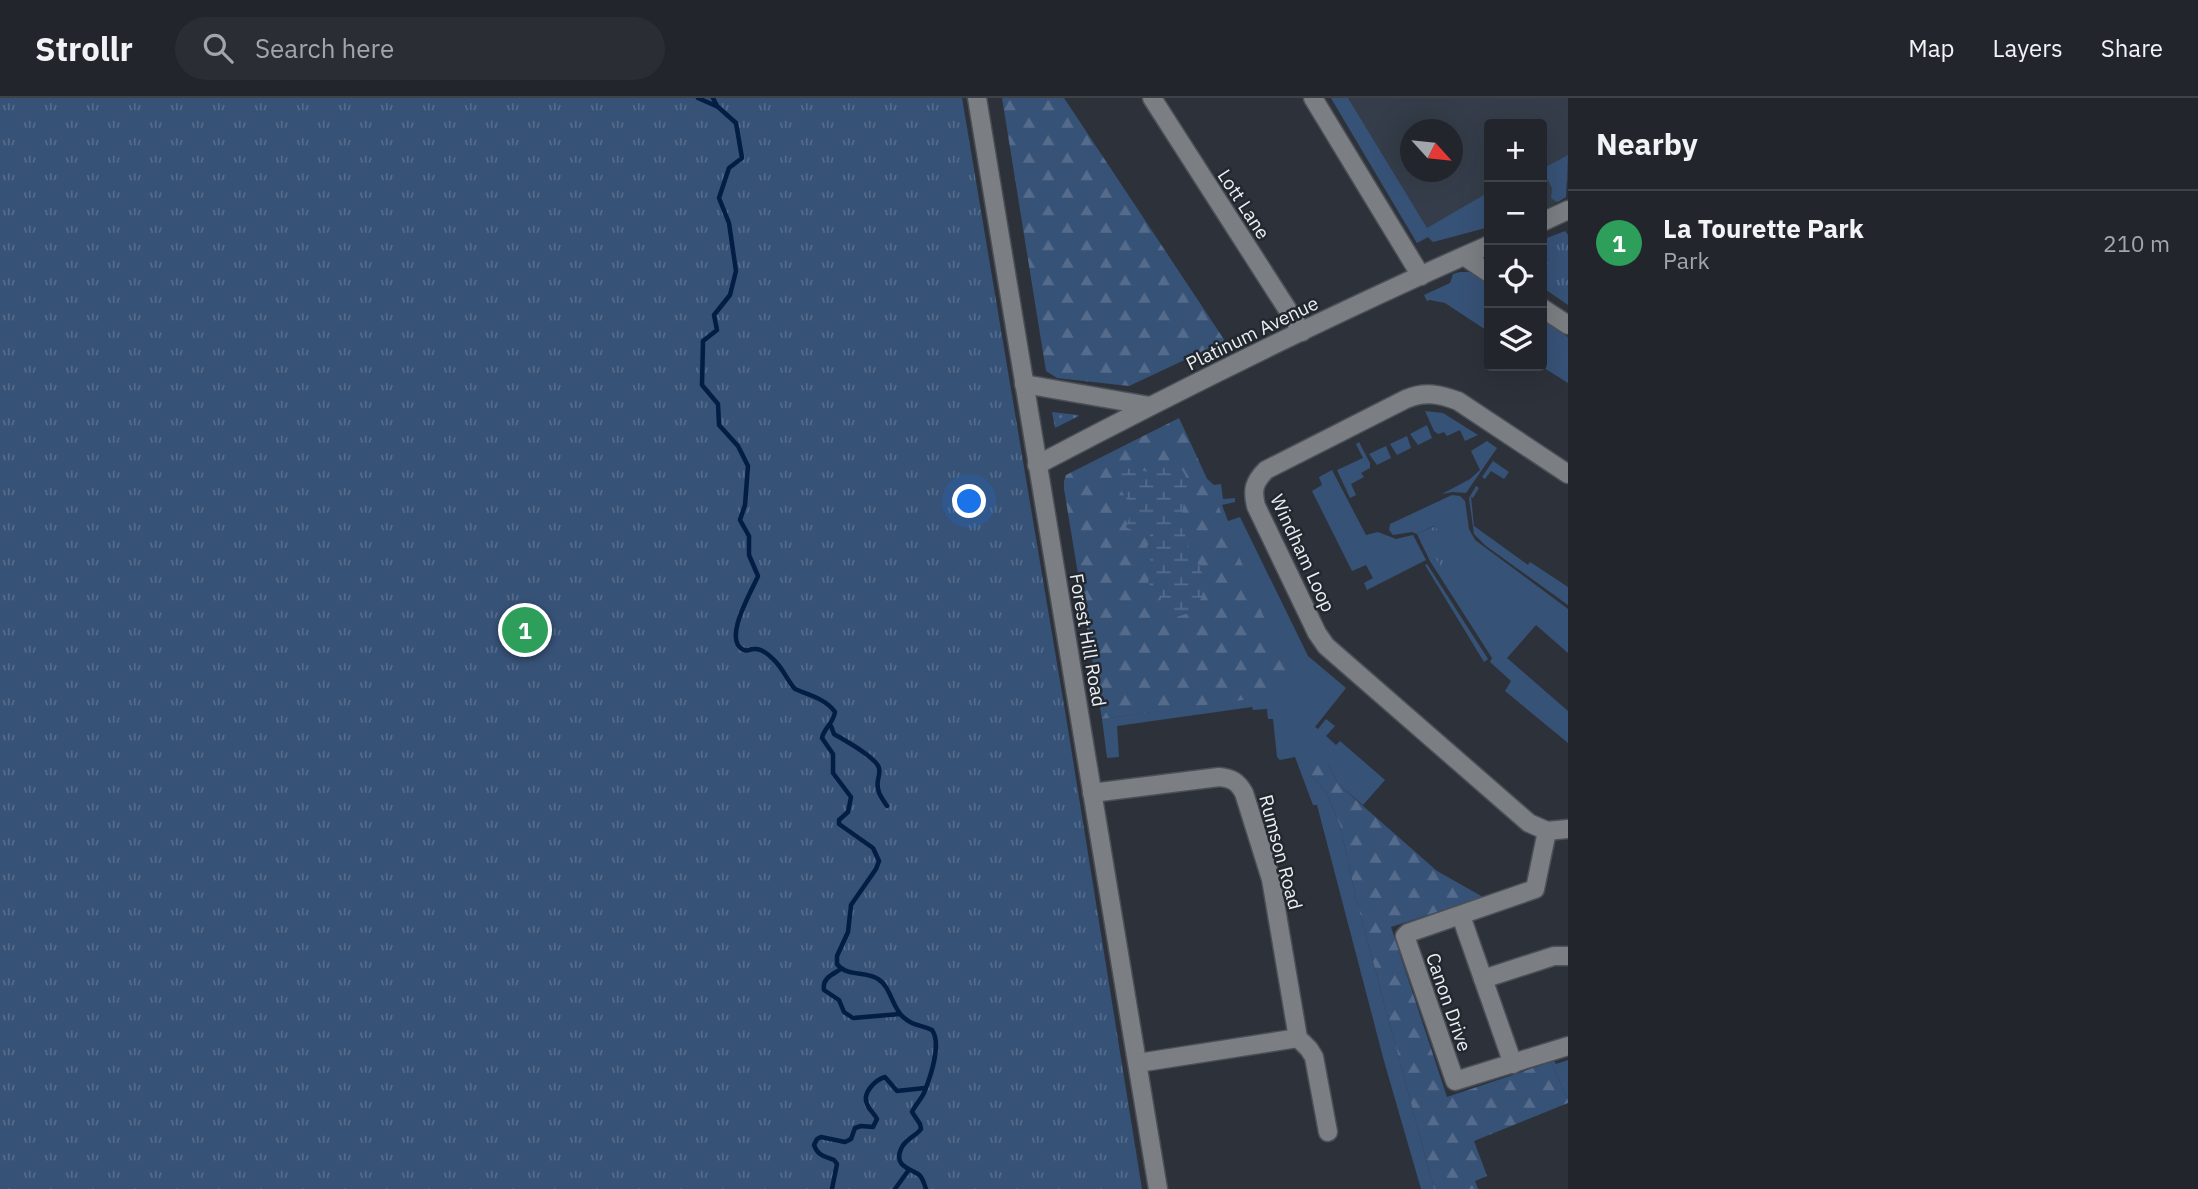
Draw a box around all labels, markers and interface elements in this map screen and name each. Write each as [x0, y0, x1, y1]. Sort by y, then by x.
search box [175, 17, 665, 80]
text: Strollr [35, 27, 133, 70]
icon: search [199, 29, 237, 67]
text: Search here [255, 31, 394, 65]
text: Map [1908, 32, 1955, 64]
text: Layers [1993, 32, 2063, 64]
text: Share [2101, 32, 2163, 64]
north arrow [1400, 119, 1463, 182]
map controls [1484, 119, 1547, 371]
button: + [1484, 119, 1547, 182]
text: Nearby [1596, 124, 1698, 163]
street label: Lott Lane [1213, 165, 1275, 243]
button: − [1484, 182, 1547, 245]
text: La Tourette Park [1663, 211, 1864, 245]
text: 1 [1612, 228, 1626, 258]
text: 210 m [2103, 228, 2170, 258]
button: locate [1484, 245, 1547, 308]
text: Park [1663, 245, 1710, 275]
street label: Platinum Avenue [1182, 291, 1322, 375]
button: layers [1484, 308, 1547, 371]
your location [952, 484, 986, 518]
street label: Windham Loop [1265, 490, 1341, 616]
street label: Forest Hill Road [1064, 571, 1112, 709]
pin: 1 [502, 604, 548, 656]
street label: Rumson Road [1254, 792, 1308, 912]
street label: Canon Drive [1421, 950, 1477, 1054]

